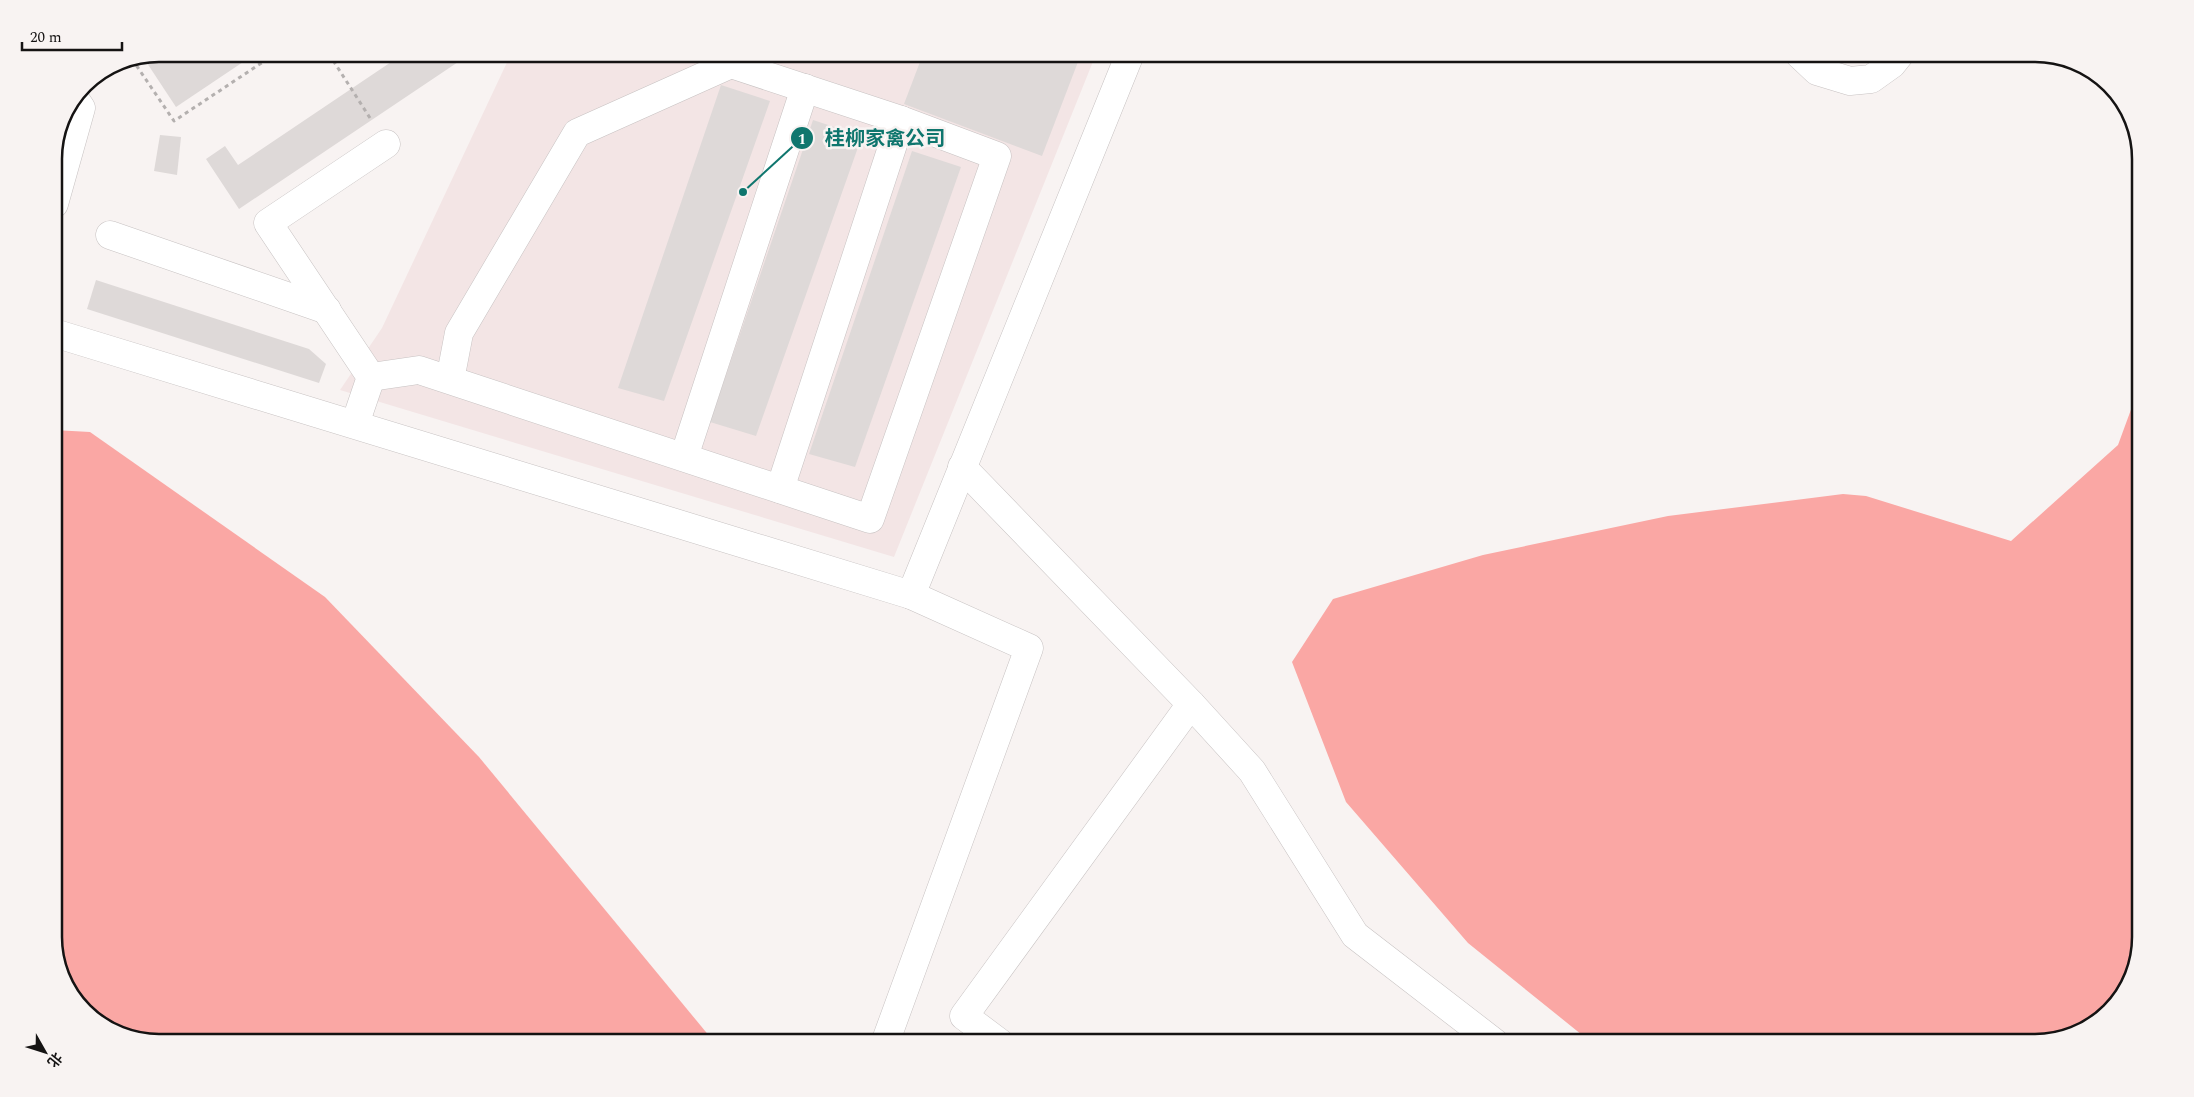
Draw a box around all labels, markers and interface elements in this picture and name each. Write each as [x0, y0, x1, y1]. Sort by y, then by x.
scale bar [22, 20, 122, 52]
text: 20 m [30, 26, 62, 49]
callout: 桂柳家禽公司 [790, 121, 955, 156]
text: 桂柳家禽公司 [825, 124, 945, 154]
text: 1 [798, 128, 806, 151]
north arrow [20, 1027, 70, 1077]
text: 北 [42, 1048, 67, 1072]

